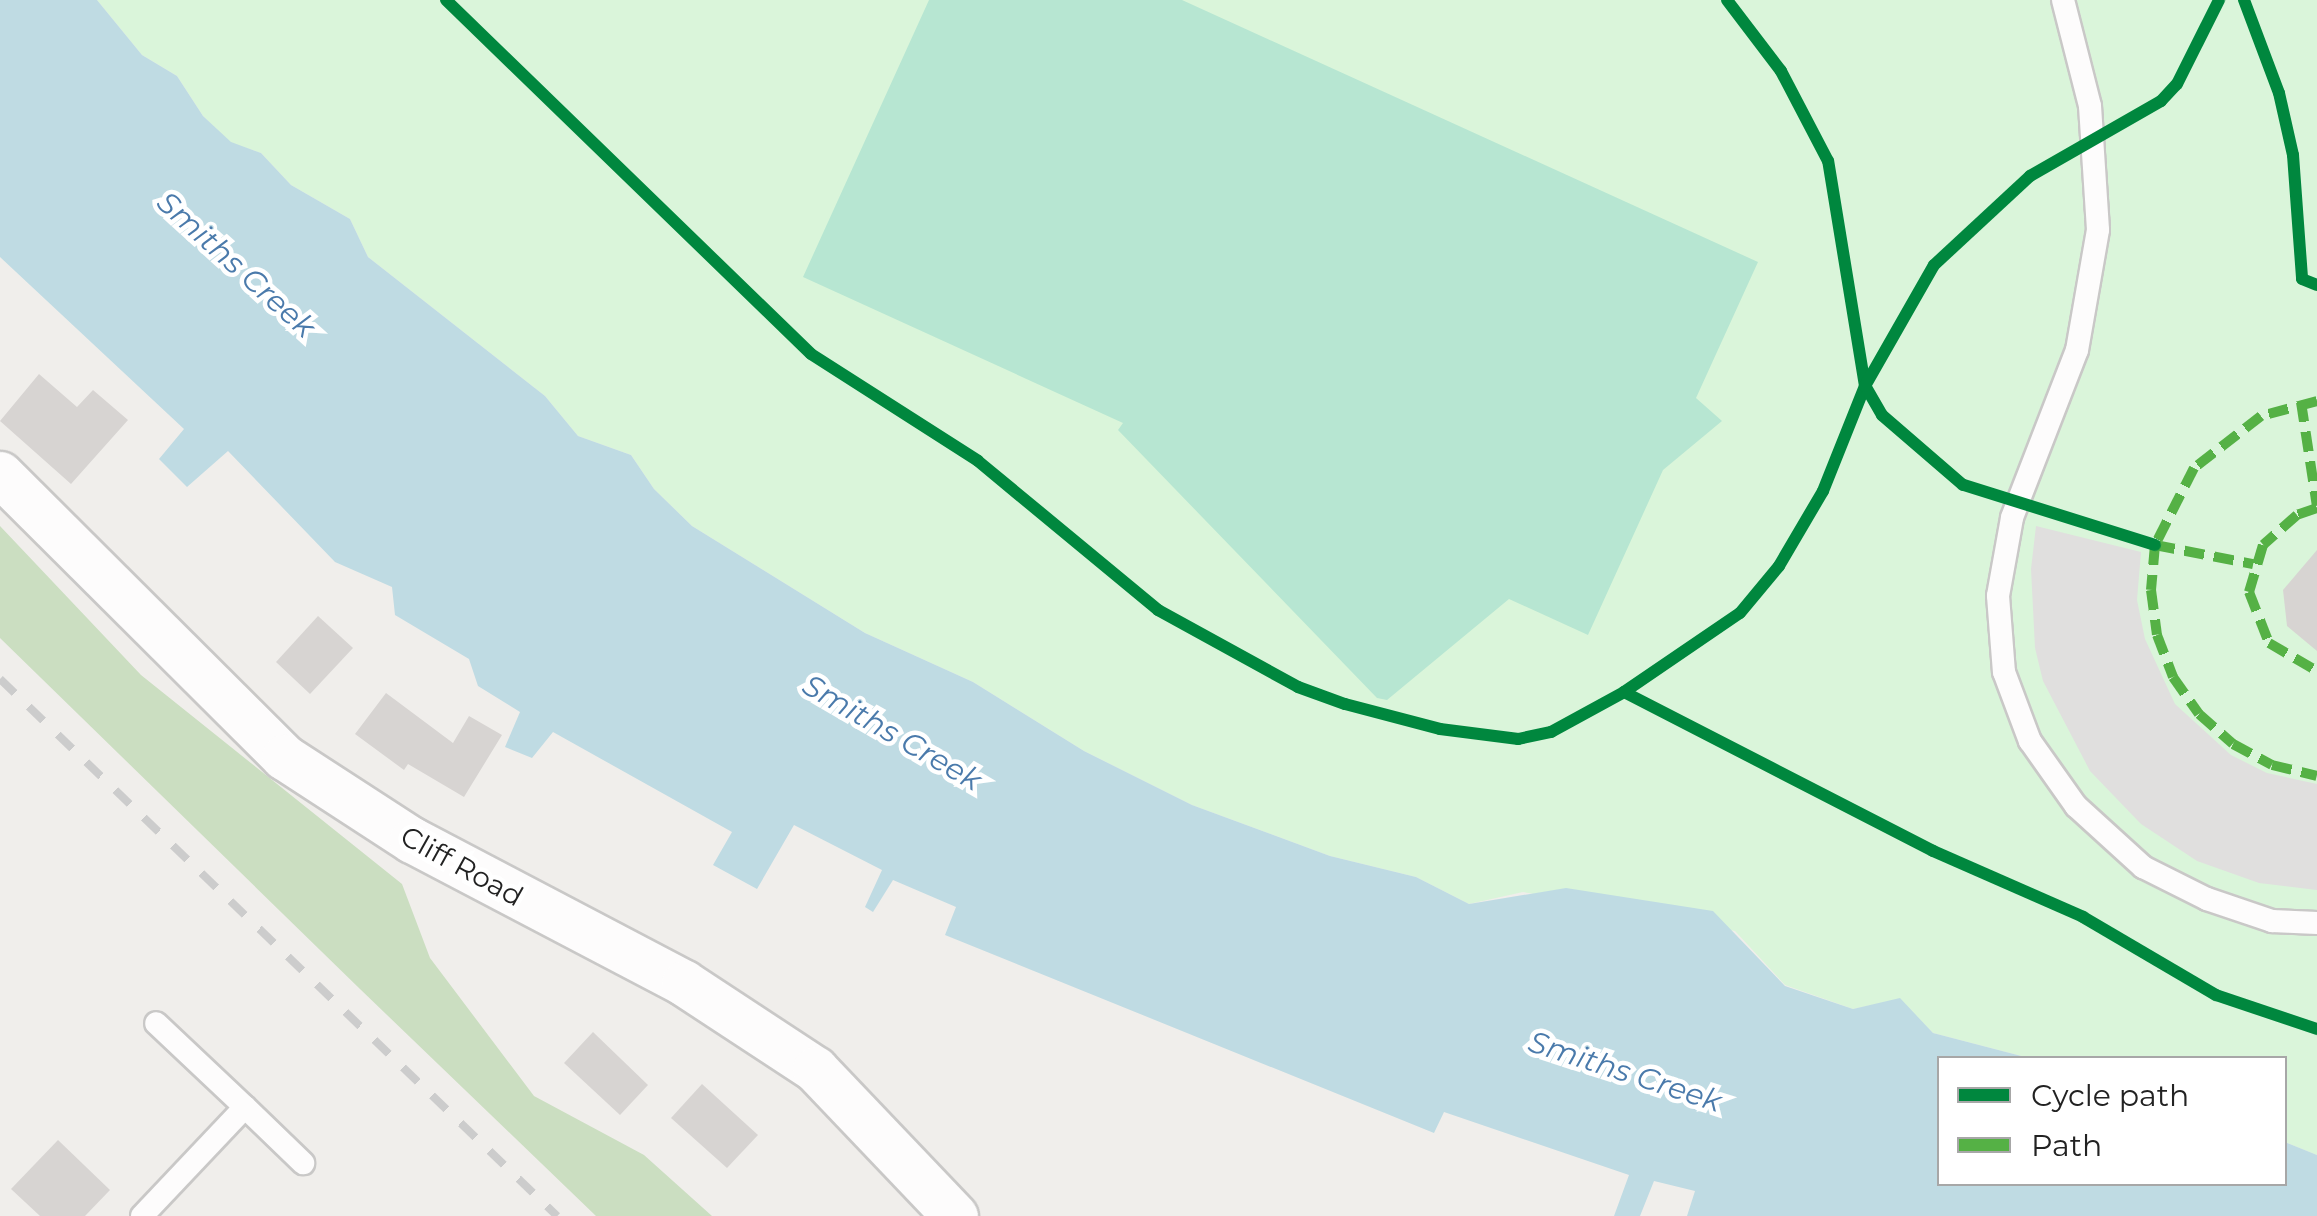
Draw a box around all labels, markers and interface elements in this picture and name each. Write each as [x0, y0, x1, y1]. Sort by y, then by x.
water label: Smiths Creek [149, 185, 323, 345]
water label: Smiths Creek [796, 667, 988, 799]
street label: Cliff Road [395, 819, 529, 913]
water label: Smiths Creek [1524, 1024, 1726, 1120]
legend [1937, 1056, 2287, 1186]
text: Cycle path [2031, 1077, 2189, 1114]
text: Path [2031, 1127, 2102, 1164]

